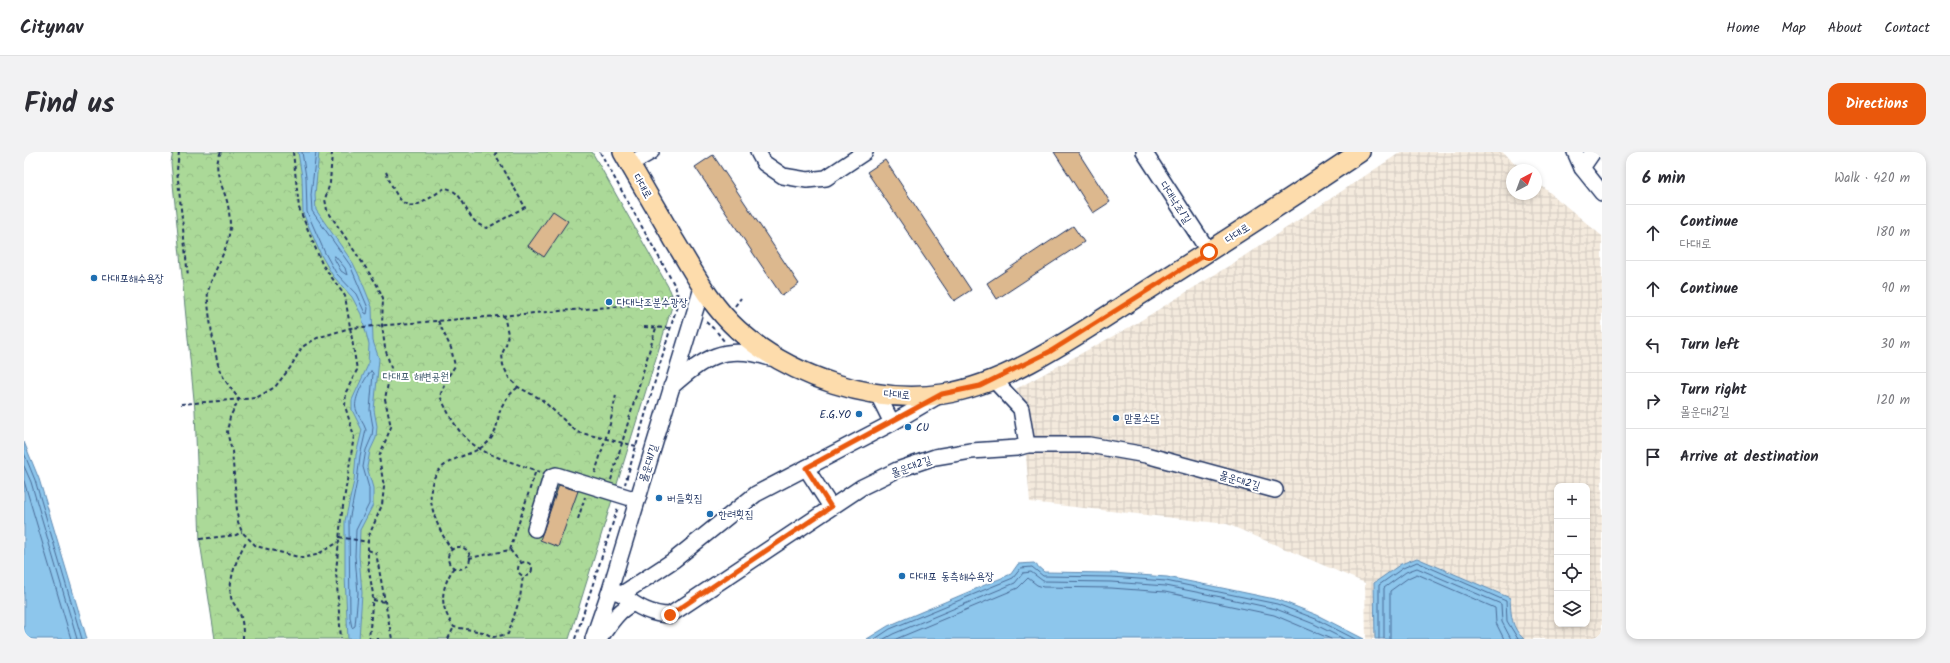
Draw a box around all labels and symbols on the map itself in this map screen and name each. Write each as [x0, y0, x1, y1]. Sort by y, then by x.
north arrow [1506, 164, 1542, 200]
street label: 다대로 [628, 170, 657, 203]
street label: 다대낙조1길 [1155, 178, 1196, 228]
street label: 다대로 [1222, 219, 1254, 249]
route start [1200, 243, 1218, 261]
place label: 다대포해수욕장 [102, 270, 164, 288]
marker: 다대포해수욕장 [89, 273, 99, 283]
place label: 다대낙조분수광장 [617, 294, 688, 312]
marker: 다대낙조분수광장 [604, 297, 614, 307]
park label: 다대포 해변공원 [383, 368, 449, 386]
street label: 다대로 [883, 385, 911, 405]
place label: E.G.YO [820, 406, 851, 424]
marker: E.G.YO [854, 409, 864, 419]
place label: 맏물소담 [1124, 410, 1160, 428]
marker: 맏물소담 [1111, 413, 1121, 423]
place label: CU [916, 419, 930, 437]
marker: CU [903, 422, 913, 432]
street label: 몰운대1길 [635, 442, 663, 485]
street label: 몰운대2길 [889, 451, 934, 483]
street label: 몰운대2길 [1217, 467, 1262, 495]
place label: 버들횟집 [667, 490, 702, 508]
marker: 버들횟집 [654, 493, 664, 503]
place label: 한려횟집 [718, 506, 753, 524]
marker: 한려횟집 [705, 509, 715, 519]
place label: 다대포 동측해수욕장 [910, 568, 994, 586]
marker: 다대포 동측해수욕장 [897, 571, 907, 581]
route end [661, 606, 679, 624]

